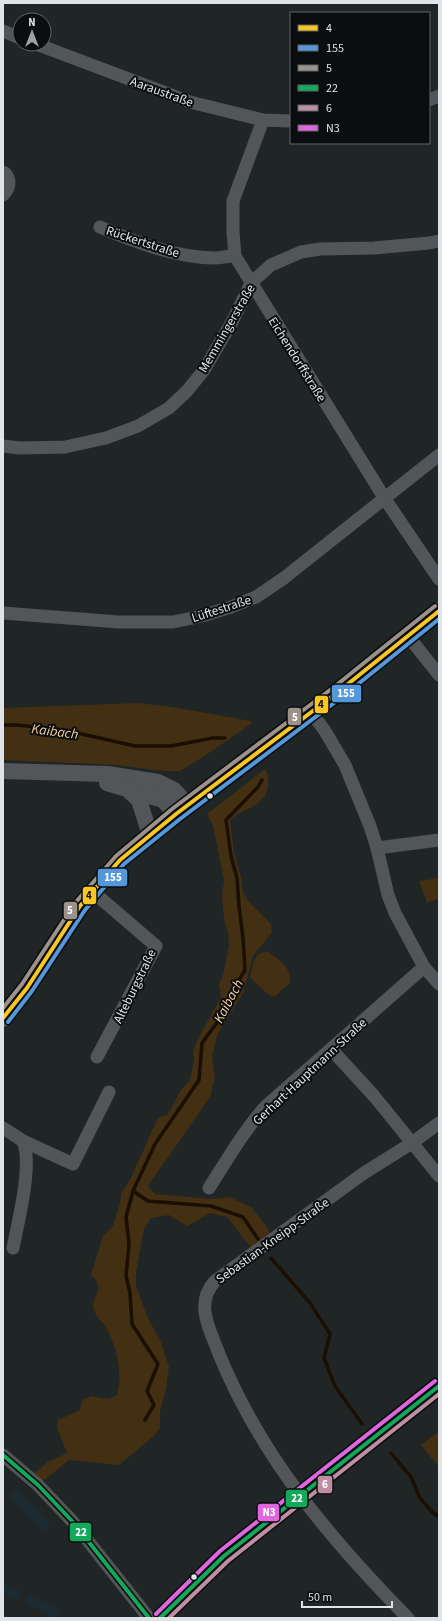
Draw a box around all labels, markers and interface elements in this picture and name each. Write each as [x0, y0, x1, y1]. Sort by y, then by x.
north arrow [12, 12, 52, 52]
legend [290, 12, 430, 144]
text: N [28, 15, 36, 30]
text: 4 [326, 20, 332, 37]
text: 155 [326, 40, 344, 57]
text: 5 [326, 60, 332, 77]
street label: Aaraustraße [128, 72, 196, 112]
text: 22 [326, 80, 338, 97]
text: 6 [326, 100, 332, 117]
text: N3 [326, 120, 340, 137]
street label: Rückertstraße [104, 222, 182, 262]
street label: Memmingerstraße [194, 281, 259, 376]
street label: Eichendorffstraße [264, 314, 331, 405]
street label: Lüftestraße [189, 591, 253, 627]
line badge: 155 [331, 684, 362, 703]
text: 155 [337, 686, 355, 701]
line badge: 4 [314, 695, 329, 714]
text: 4 [318, 697, 324, 712]
line badge: 5 [287, 707, 302, 726]
text: 5 [292, 710, 298, 725]
water label: Kaibach [30, 719, 79, 745]
unlabelled marker [205, 791, 215, 801]
line badge: 155 [97, 868, 128, 887]
text: 155 [104, 870, 122, 885]
line badge: 4 [82, 886, 97, 905]
text: 4 [86, 888, 92, 903]
line badge: 5 [63, 901, 78, 920]
text: 5 [67, 903, 73, 918]
street label: Alteburgstraße [109, 946, 161, 1027]
water label: Kaibach [209, 976, 249, 1027]
street label: Gerhart-Hauptmann-Straße [249, 1014, 371, 1129]
street label: Sebastian-Kneipp-Straße [212, 1194, 333, 1288]
line badge: 6 [317, 1475, 333, 1494]
text: 6 [322, 1477, 328, 1492]
line badge: 22 [285, 1489, 308, 1508]
text: 22 [291, 1491, 303, 1506]
line badge: N3 [257, 1503, 280, 1522]
text: N3 [262, 1505, 276, 1520]
line badge: 22 [69, 1522, 92, 1542]
text: 22 [75, 1525, 87, 1540]
unlabelled marker [189, 1572, 199, 1582]
scale bar [302, 1583, 392, 1609]
text: 50 m [308, 1589, 332, 1606]

